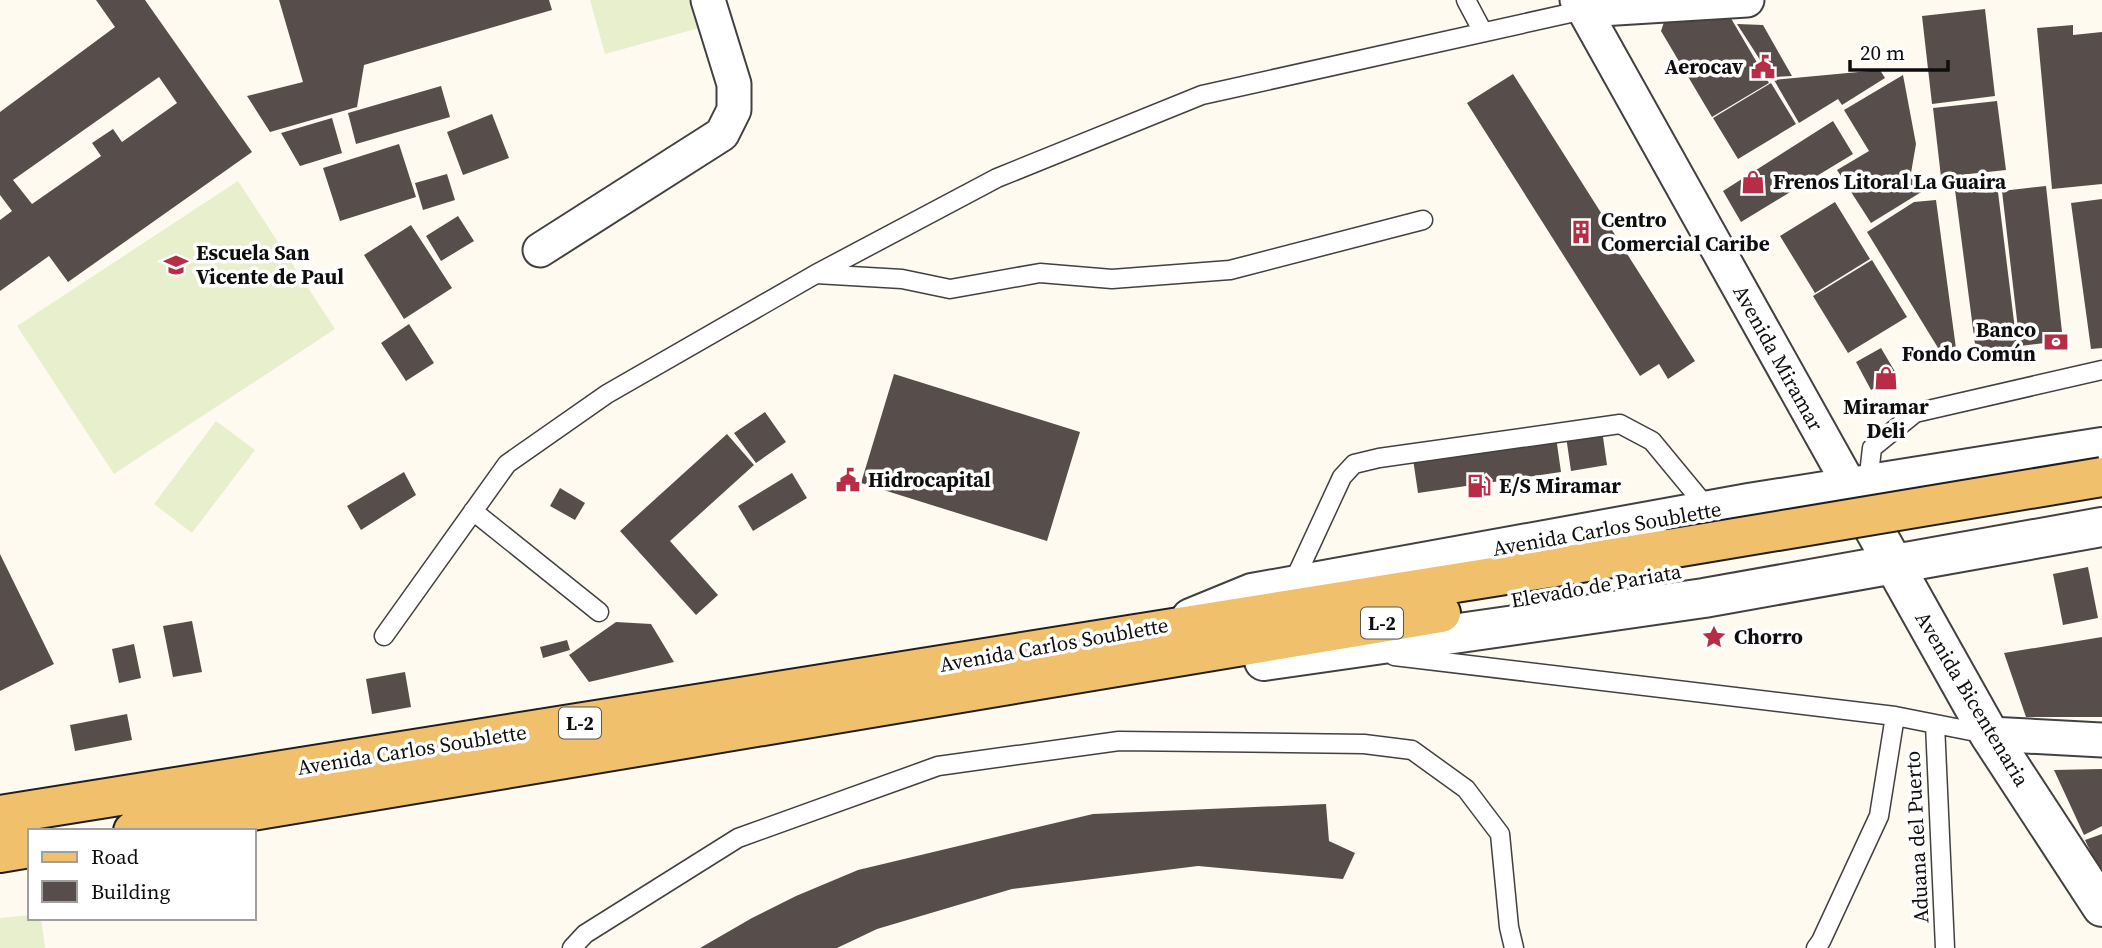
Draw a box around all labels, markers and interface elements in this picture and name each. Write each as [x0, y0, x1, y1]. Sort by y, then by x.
scale bar [1850, 28, 1948, 72]
text: 20 m [1860, 38, 1905, 67]
place label: Aerocav [1664, 52, 1743, 81]
public building icon: Aerocav [1749, 53, 1777, 81]
place label: Frenos Litoral La Guaira [1773, 167, 2007, 196]
shop icon: Frenos Litoral La Guaira [1739, 168, 1767, 196]
place label: Centro Comercial Caribe [1601, 205, 1770, 258]
building icon: Centro Comercial Caribe [1567, 218, 1595, 246]
place label: Escuela San Vicente de Paul [196, 238, 344, 291]
school or university icon: Escuela San Vicente de Paul [162, 251, 190, 279]
street label: Avenida Miramar [1726, 280, 1831, 436]
place label: Banco Fondo Común [1902, 315, 2036, 368]
bank icon: Banco Fondo Común [2042, 328, 2070, 356]
shop icon: Miramar Deli [1872, 364, 1900, 392]
place label: Miramar Deli [1843, 392, 1929, 445]
place label: Hidrocapital [868, 465, 991, 494]
public building icon: Hidrocapital [834, 466, 862, 494]
place label: E/S Miramar [1499, 471, 1621, 500]
fuel station icon: E/S Miramar [1465, 472, 1493, 500]
street label: Avenida Carlos Soublette [1490, 494, 1724, 563]
street label: Elevado de Pariata [1508, 556, 1684, 615]
street label: Avenida Bicentenaria [1909, 606, 2036, 792]
road number: L-2 [1361, 608, 1403, 638]
street label: Avenida Carlos Soublette [937, 610, 1171, 679]
place label: Chorro [1734, 622, 1803, 651]
place icon: Chorro [1700, 623, 1728, 651]
road number: L-2 [559, 708, 601, 738]
street label: Avenida Carlos Soublette [295, 717, 529, 782]
street label: Aduana del Puerto [1898, 750, 1935, 924]
legend [28, 829, 256, 920]
text: Road [91, 842, 139, 871]
text: Building [91, 877, 170, 906]

